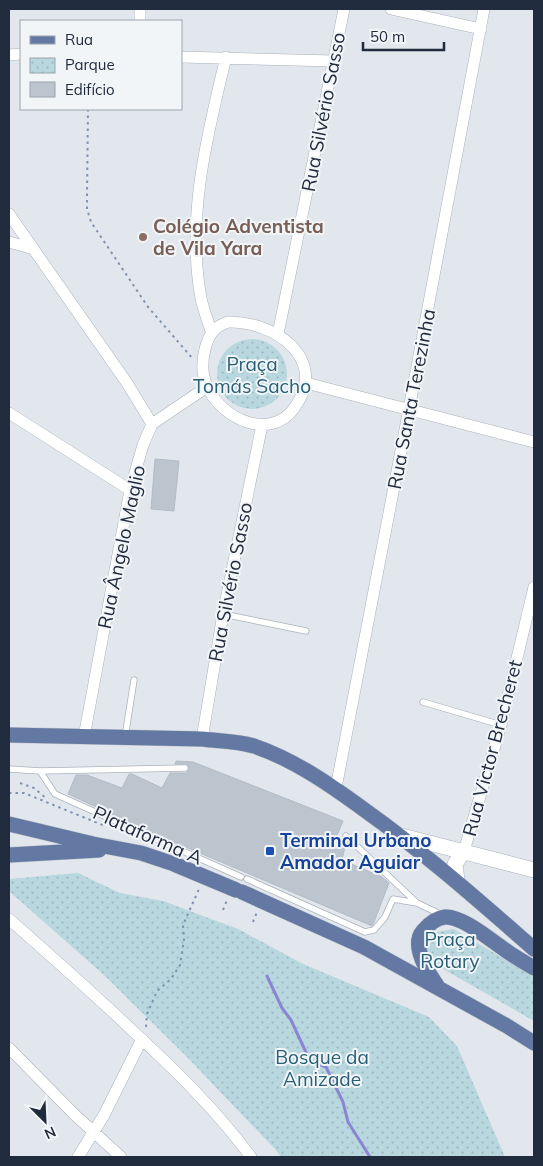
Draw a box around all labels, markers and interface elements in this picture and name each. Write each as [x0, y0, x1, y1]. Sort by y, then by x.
legend [20, 20, 182, 110]
scale bar [363, 20, 444, 52]
text: 50 m [370, 27, 405, 46]
text: Rua [65, 30, 93, 49]
street label: Rua Silvério Sasso [296, 30, 350, 194]
text: Parque [65, 55, 115, 74]
text: Edifício [65, 80, 115, 99]
place label: Colégio Adventista de Vila Yara [153, 214, 324, 260]
marker: Colégio Adventista de Vila Yara [137, 231, 149, 243]
street label: Rua Santa Terezinha [382, 307, 440, 491]
park label: Praça Tomás Sacho [193, 352, 311, 398]
street label: Rua Ângelo Maglio [92, 463, 150, 631]
street label: Rua Silvério Sasso [203, 500, 257, 664]
street label: Rua Victor Brecheret [457, 657, 527, 839]
street label: Plataforma A [90, 800, 206, 870]
place label: Terminal Urbano Amador Aguiar [280, 828, 431, 874]
marker: Terminal Urbano Amador Aguiar [264, 845, 276, 857]
park label: Praça Rotary [420, 927, 480, 973]
park label: Bosque da Amizade [275, 1045, 369, 1091]
north arrow [20, 1096, 70, 1146]
text: N [42, 1123, 59, 1143]

